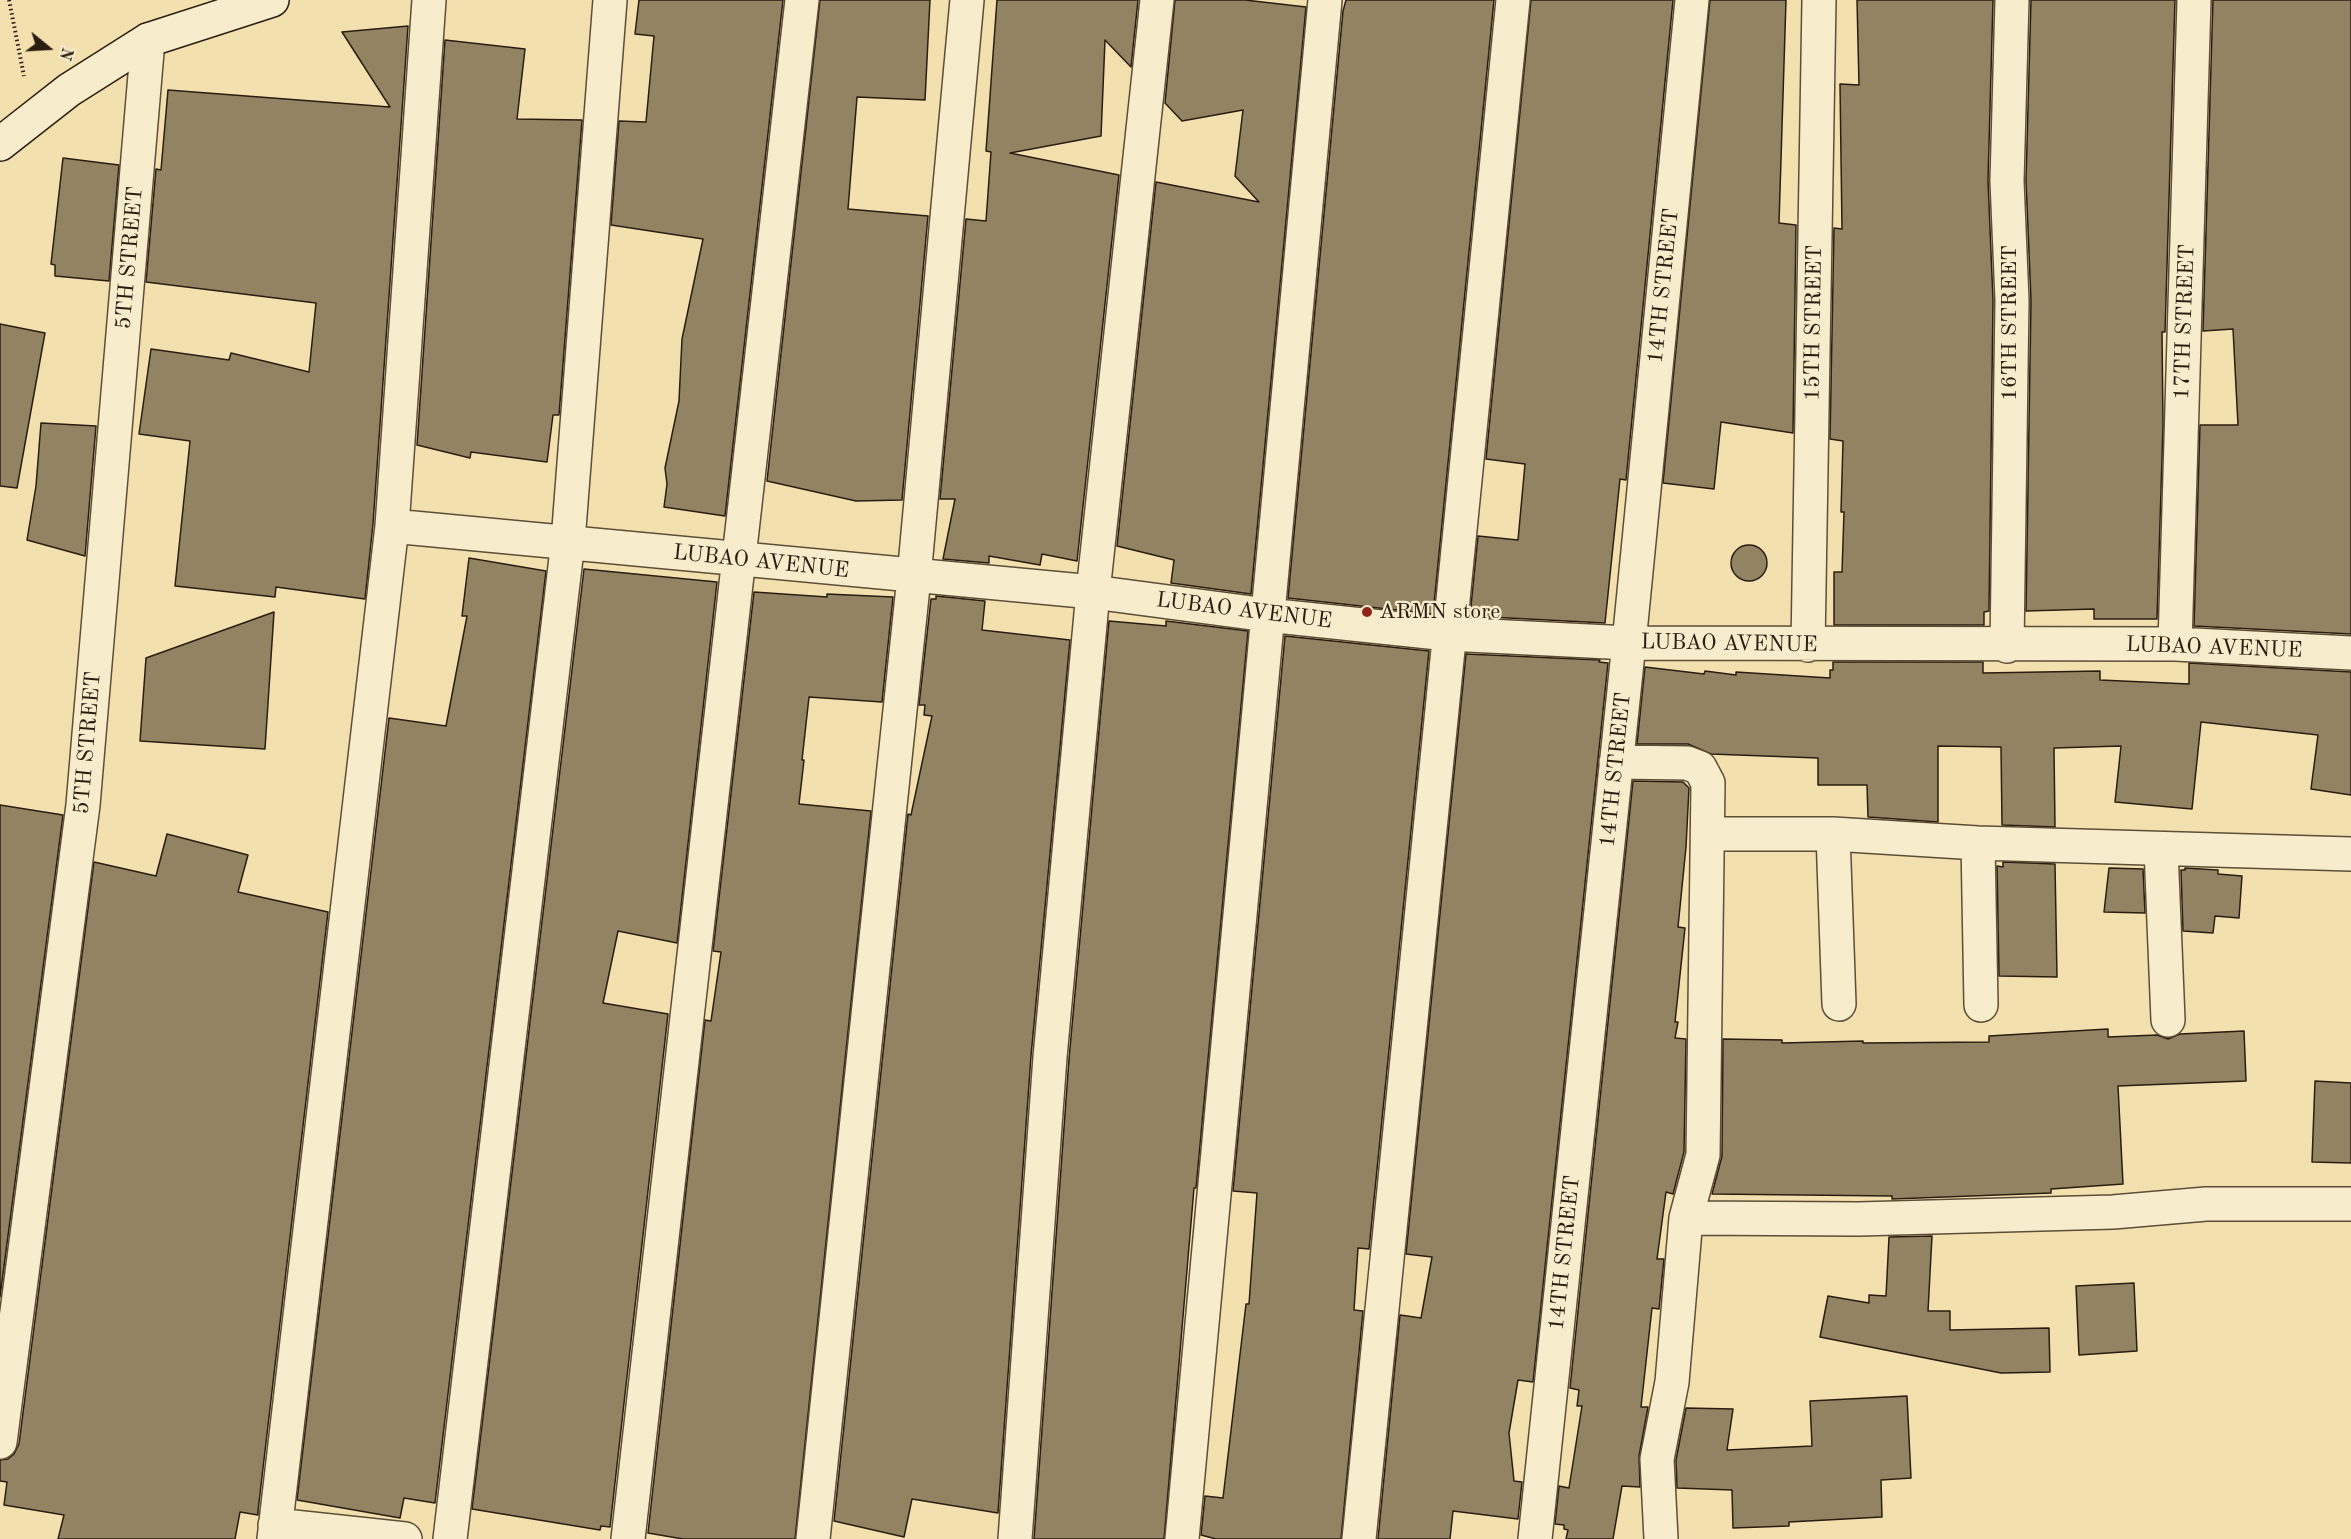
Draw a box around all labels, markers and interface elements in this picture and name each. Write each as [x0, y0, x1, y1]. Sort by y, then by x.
north arrow [18, 18, 78, 78]
text: N [56, 45, 75, 62]
street label: 5TH STREET [111, 186, 149, 330]
street label: 14TH STREET [1643, 207, 1685, 365]
street label: 17TH STREET [2169, 244, 2201, 400]
street label: 15TH STREET [1799, 245, 1829, 401]
street label: 16TH STREET [1997, 245, 2023, 401]
street label: LUBAO AVENUE [672, 540, 850, 584]
street label: LUBAO AVENUE [1155, 587, 1333, 635]
place label: ARMN store [1379, 599, 1500, 625]
marker: ARMN store [1360, 605, 1374, 619]
street label: LUBAO AVENUE [1640, 629, 1818, 659]
street label: LUBAO AVENUE [2125, 632, 2303, 664]
street label: 5TH STREET [69, 671, 107, 815]
street label: 14TH STREET [1595, 691, 1637, 849]
street label: 14TH STREET [1544, 1174, 1586, 1332]

